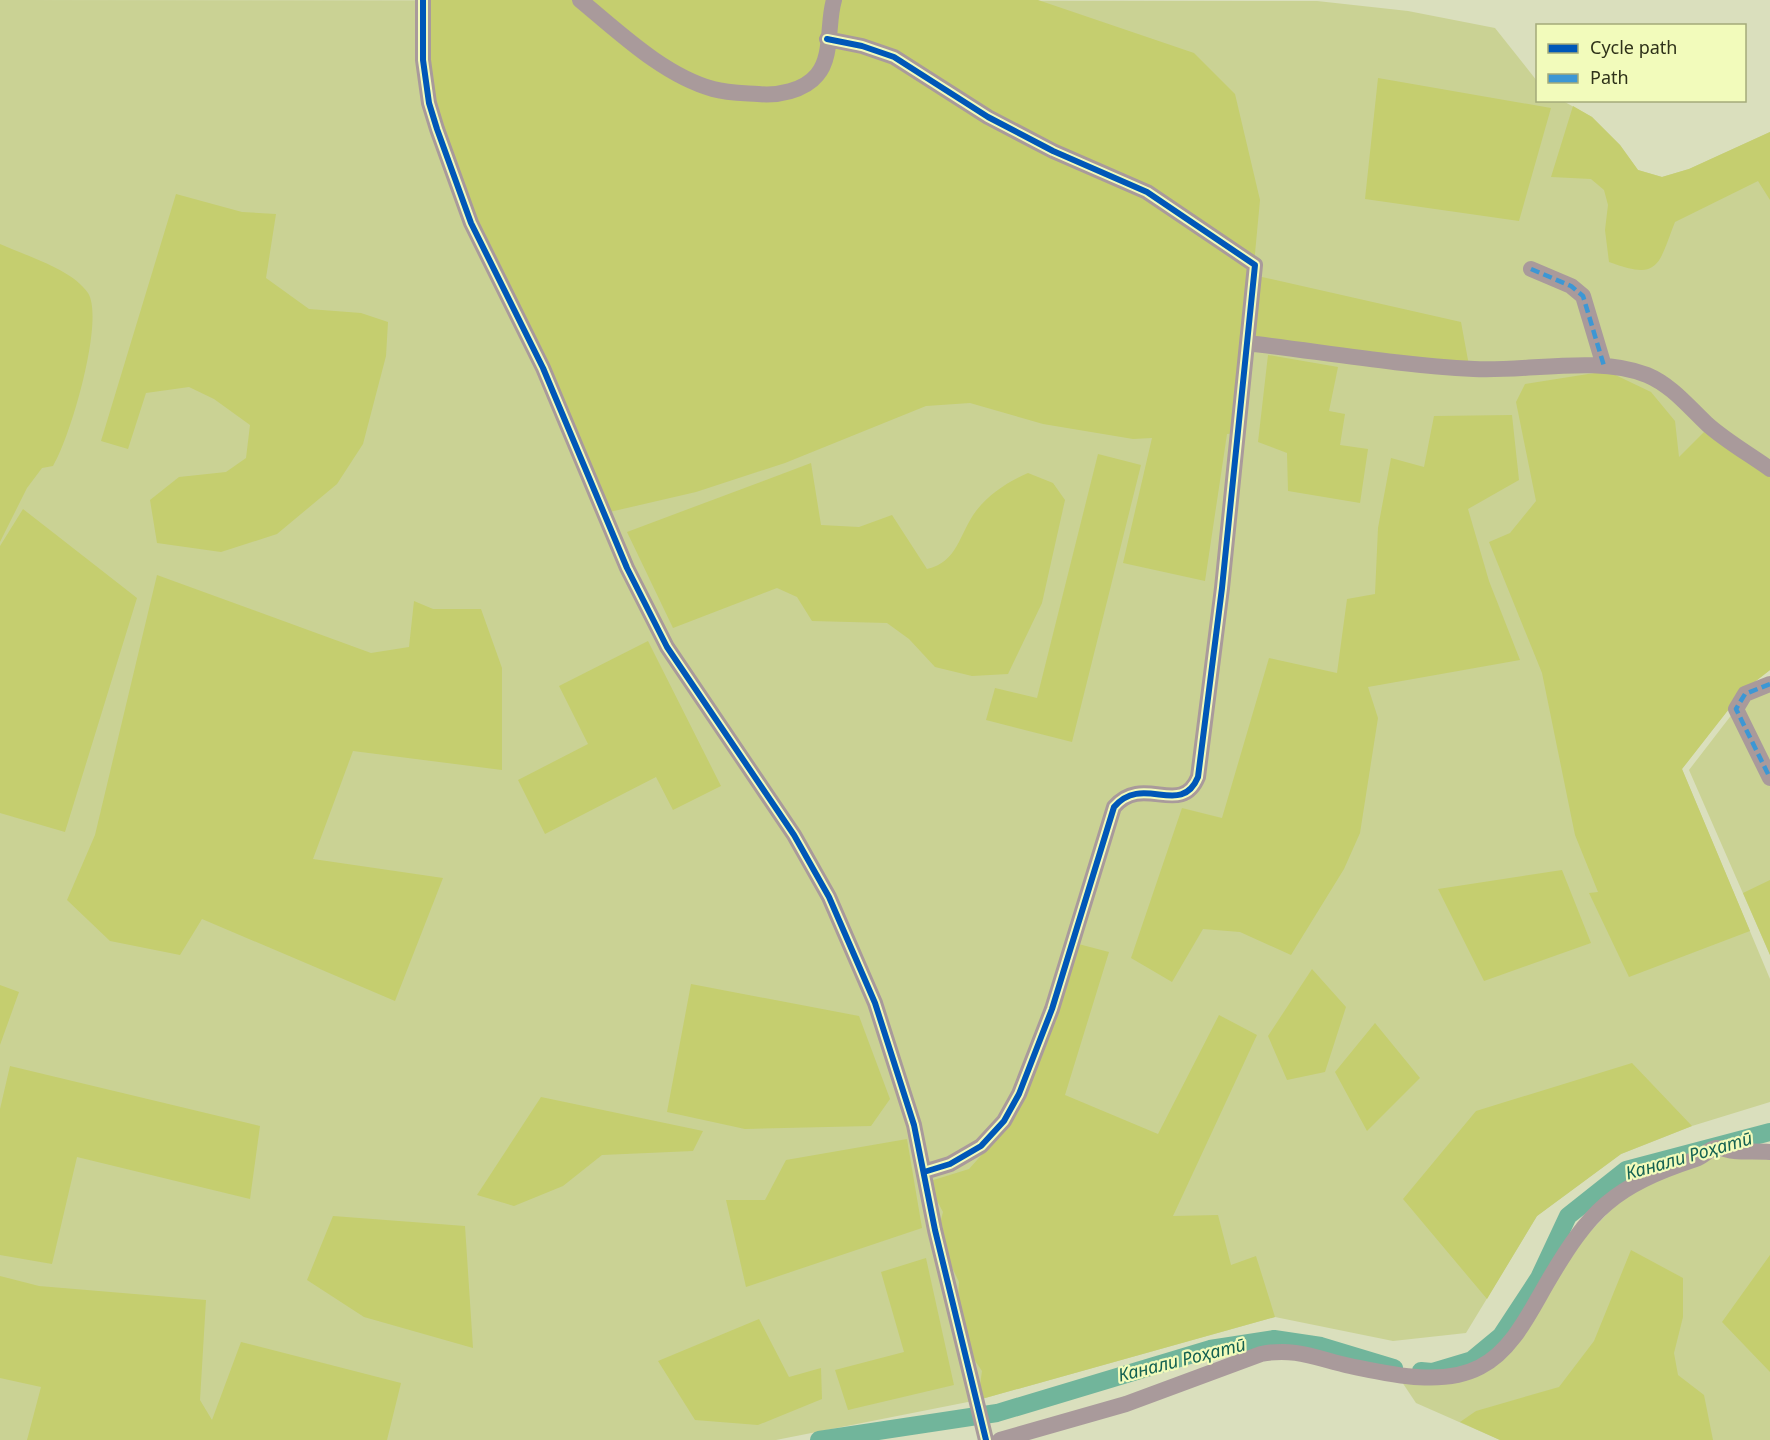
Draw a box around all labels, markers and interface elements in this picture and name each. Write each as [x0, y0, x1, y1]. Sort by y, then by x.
legend [1536, 24, 1746, 102]
text: Cycle path [1590, 35, 1677, 59]
text: Path [1590, 65, 1629, 89]
water label: Канали Роҳатӣ [1623, 1125, 1755, 1185]
water label: Канали Роҳатӣ [1115, 1332, 1248, 1386]

